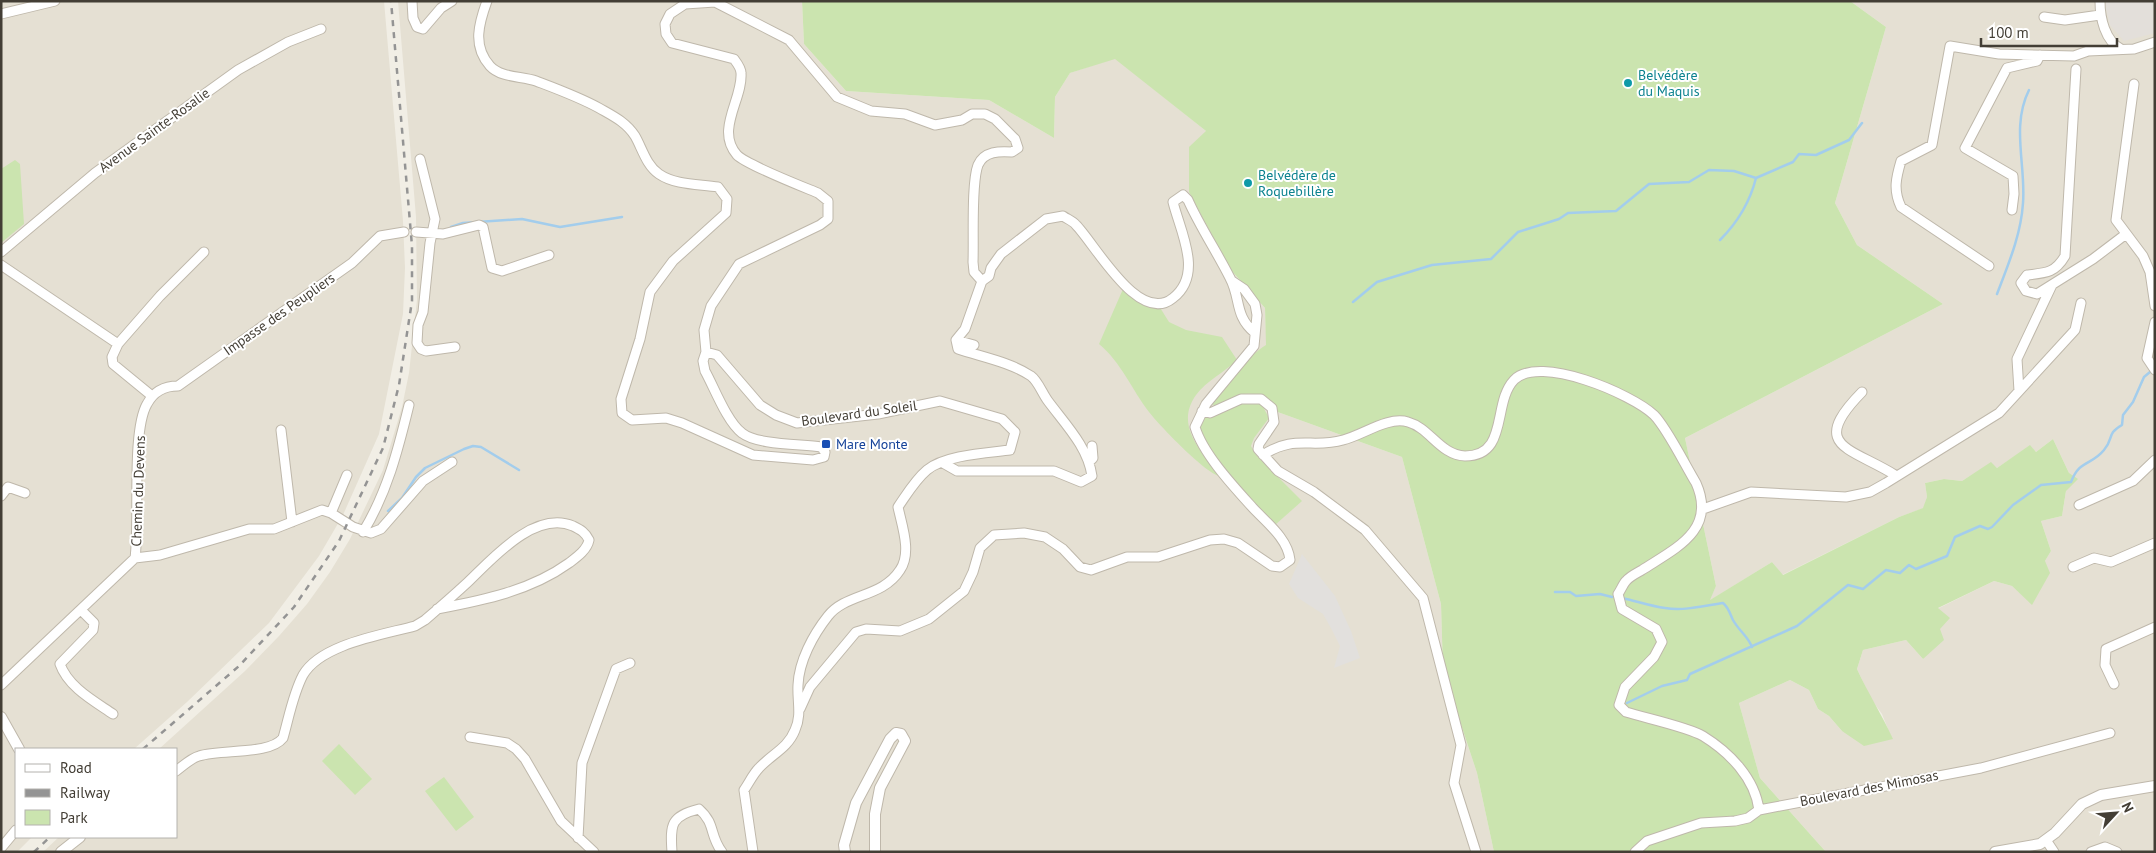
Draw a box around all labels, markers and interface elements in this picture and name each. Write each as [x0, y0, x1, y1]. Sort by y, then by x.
scale bar [1981, 15, 2117, 47]
text: 100 m [1988, 23, 2029, 42]
place label: Belvédère du Maquis [1638, 66, 1700, 100]
marker: Belvédère du Maquis [1622, 77, 1634, 89]
street label: Avenue Sainte-Rosalie [95, 84, 213, 176]
place label: Belvédère de Roquebillère [1258, 166, 1336, 200]
marker: Belvédère de Roquebillère [1242, 177, 1254, 189]
street label: Impasse des Peupliers [220, 269, 338, 359]
street label: Boulevard du Soleil [800, 396, 918, 430]
street label: Chemin du Devens [127, 435, 149, 547]
place label: Mare Monte [836, 435, 908, 453]
marker: Mare Monte [820, 438, 832, 450]
legend [15, 748, 178, 838]
text: Road [60, 758, 92, 777]
street label: Boulevard des Mimosas [1798, 766, 1940, 810]
text: Railway [60, 783, 110, 802]
north arrow [2091, 788, 2141, 838]
text: N [2118, 799, 2138, 815]
text: Park [60, 808, 88, 827]

